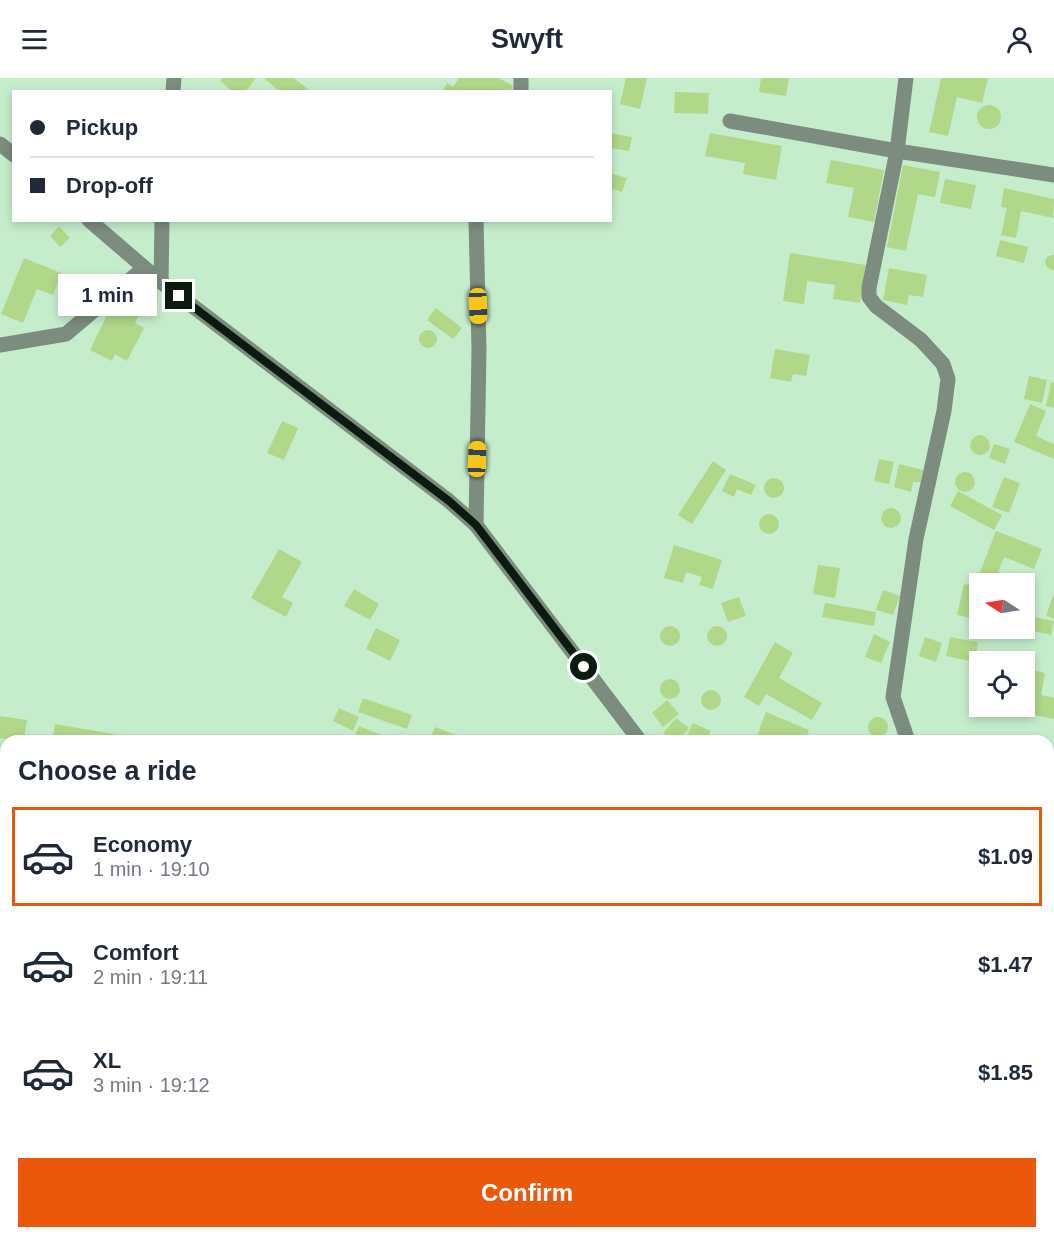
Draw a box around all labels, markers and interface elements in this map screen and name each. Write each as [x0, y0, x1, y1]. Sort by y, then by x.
icon: menu [18, 23, 51, 56]
icon: person [1003, 23, 1036, 56]
text: Swyft [491, 24, 563, 54]
text: Pickup [66, 115, 138, 140]
text: Drop-off [66, 173, 153, 198]
callout: 1 min [59, 275, 158, 317]
route end [165, 282, 192, 309]
text: 1 min [81, 284, 134, 306]
car [468, 288, 488, 324]
car [467, 441, 487, 477]
north arrow [969, 573, 1035, 639]
map controls [969, 573, 1035, 717]
button: locate [969, 651, 1035, 717]
route start [570, 653, 597, 680]
text: Choose a ride [18, 756, 197, 786]
icon: car [21, 830, 75, 884]
text: Economy [93, 832, 192, 857]
text: $1.09 [978, 844, 1033, 869]
text: 1 min · 19:10 [93, 858, 210, 880]
icon: car [21, 938, 75, 992]
text: Comfort [93, 940, 179, 965]
text: $1.47 [978, 952, 1033, 977]
text: 2 min · 19:11 [93, 966, 208, 988]
icon: car [21, 1046, 75, 1100]
text: XL [93, 1048, 121, 1073]
text: $1.85 [978, 1060, 1033, 1085]
text: 3 min · 19:12 [93, 1074, 210, 1096]
button: Confirm [18, 1158, 1036, 1227]

